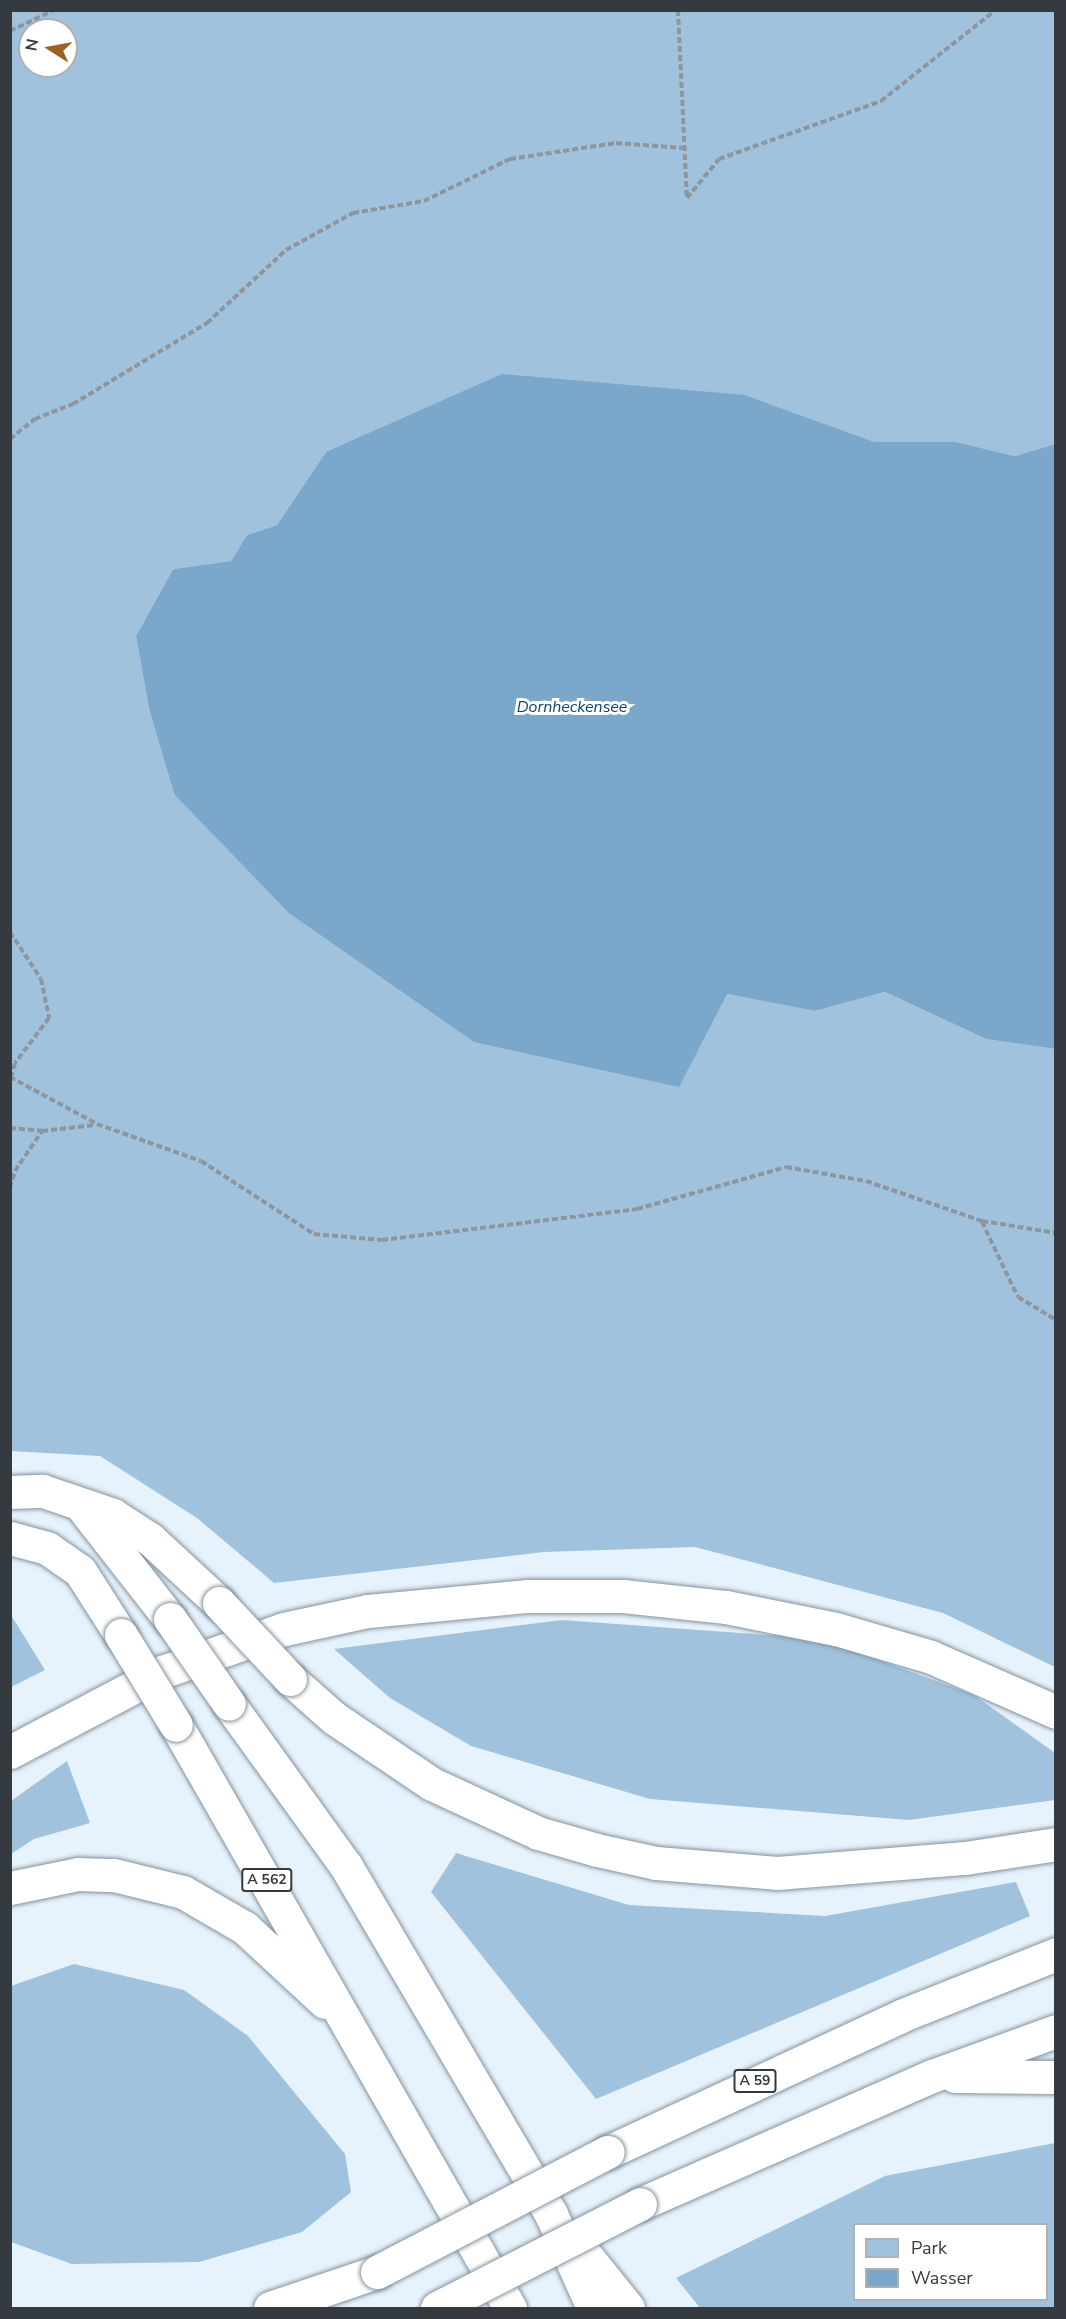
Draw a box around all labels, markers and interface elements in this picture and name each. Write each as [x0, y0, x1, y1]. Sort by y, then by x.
north arrow [18, 18, 78, 78]
text: N [20, 37, 44, 53]
water label: Dornheckensee [517, 697, 627, 717]
road number: A 562 [240, 1869, 294, 1891]
road number: A 59 [732, 2070, 777, 2092]
legend [853, 2223, 1048, 2301]
text: Park [911, 2236, 947, 2260]
text: Wasser [911, 2266, 973, 2290]

